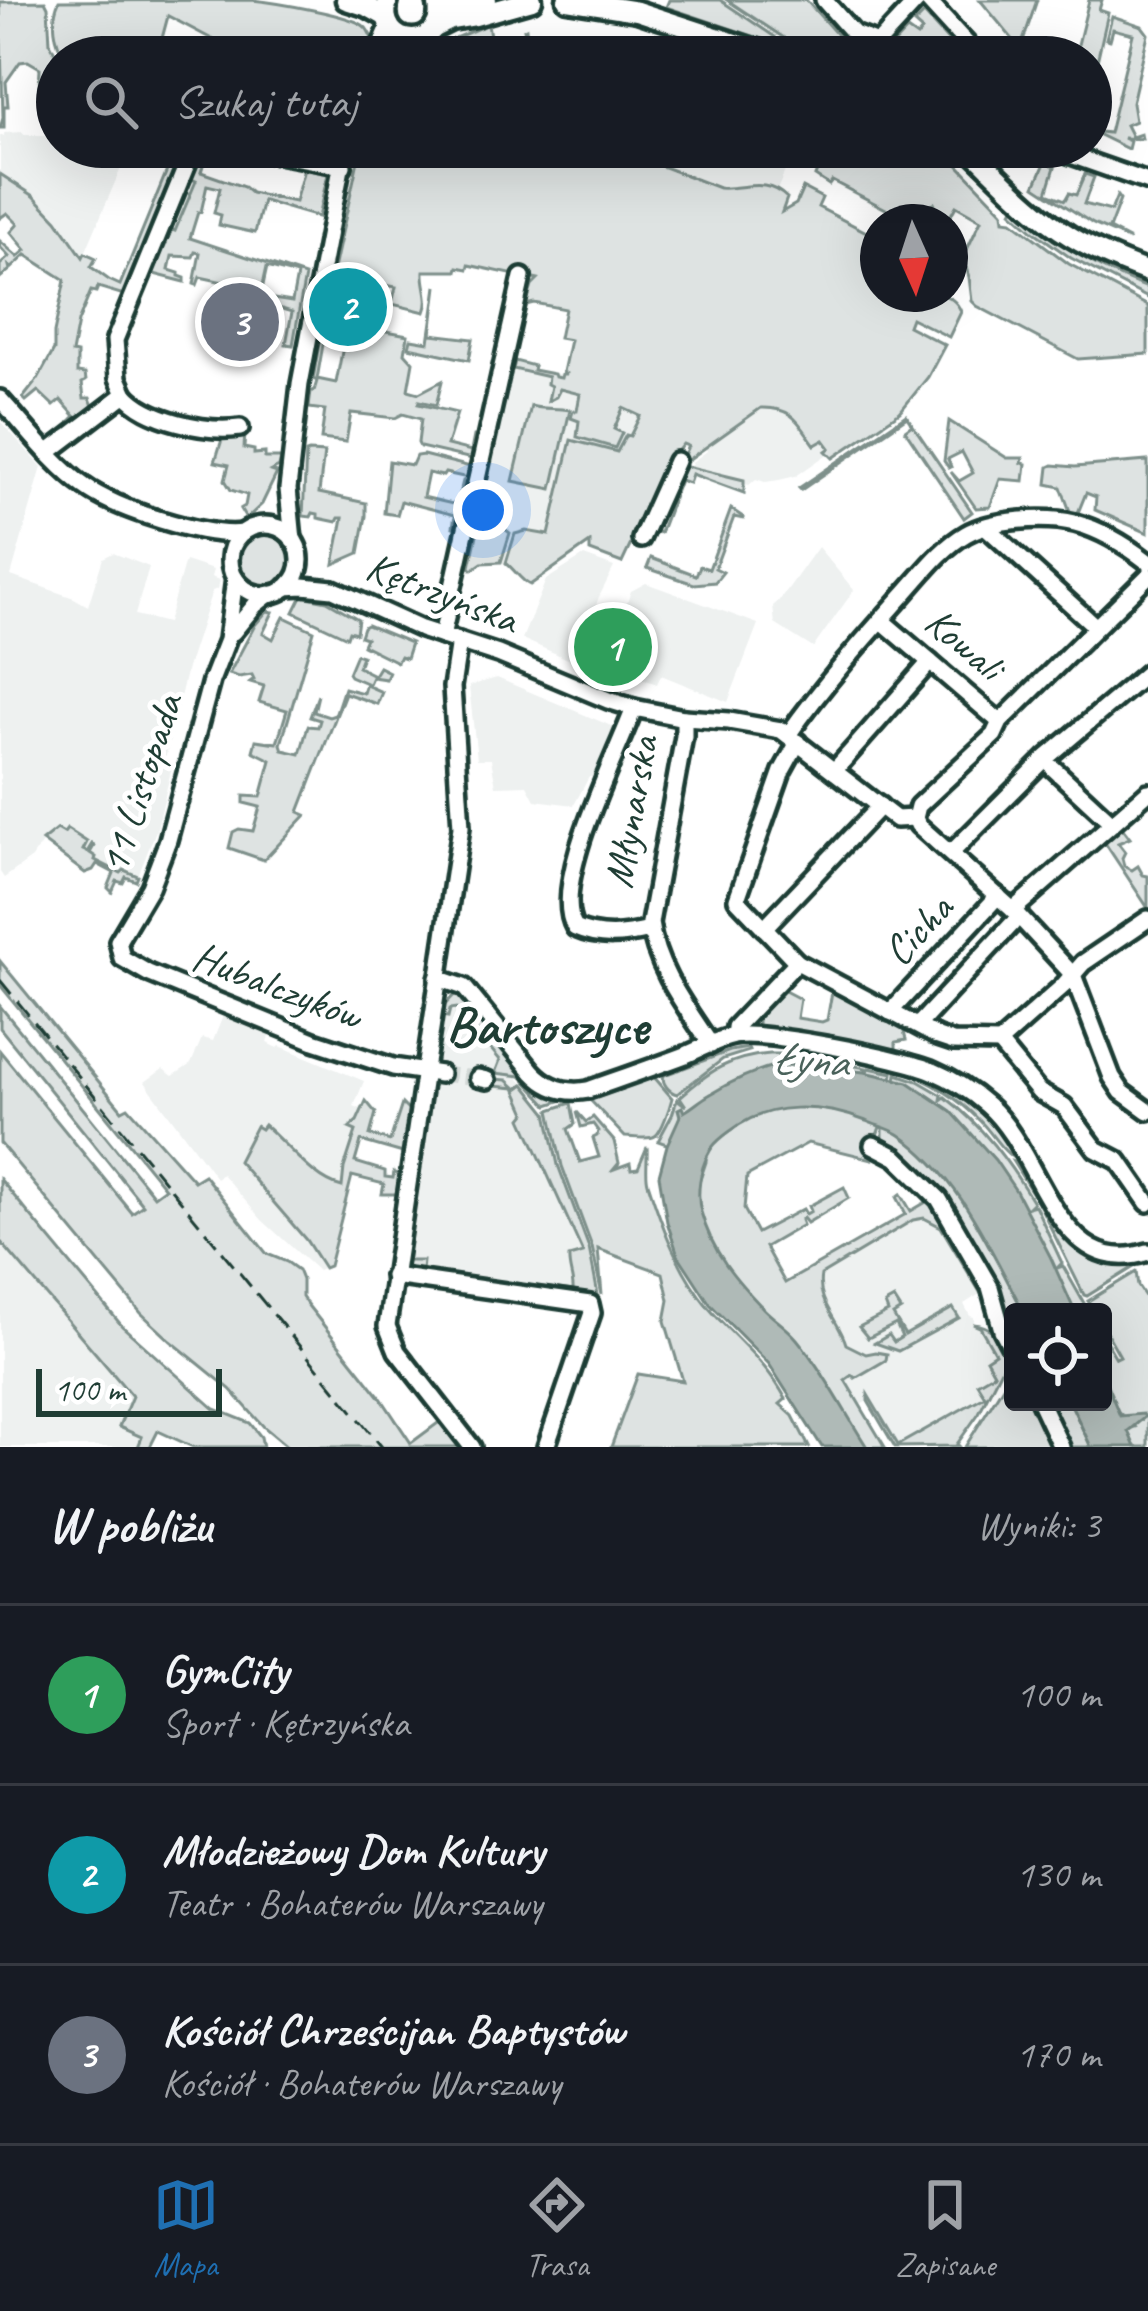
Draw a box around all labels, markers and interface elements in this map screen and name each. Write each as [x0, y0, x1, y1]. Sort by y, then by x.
search box [36, 36, 1112, 168]
icon: search [78, 69, 144, 135]
text: Szukaj tutaj [174, 74, 357, 131]
north arrow [860, 204, 968, 312]
pin: 2 [309, 262, 387, 352]
pin: 3 [201, 277, 279, 367]
your location [453, 480, 513, 540]
street label: Kętrzyńska [359, 540, 528, 647]
street label: Kowali [914, 596, 1018, 696]
pin: 1 [574, 602, 652, 692]
street label: 11 Listopada [87, 685, 196, 880]
street label: Młynarska [592, 729, 671, 892]
street label: Cicha [872, 881, 966, 977]
street label: Hubalczyków [185, 930, 372, 1043]
district label: Bartoszyce [446, 992, 652, 1060]
water label: Łyna [771, 1030, 853, 1091]
map controls [1004, 1303, 1112, 1411]
button: locate [1004, 1303, 1112, 1411]
scale bar [36, 1363, 222, 1416]
text: 100 m [54, 1369, 125, 1411]
text: W pobliżu [48, 1493, 211, 1557]
text: Wyniki: 3 [977, 1501, 1100, 1550]
text: GymCity [162, 1642, 288, 1699]
text: 1 [78, 1670, 96, 1719]
text: 100 m [1016, 1670, 1100, 1719]
text: Sport · Kętrzyńska [162, 1699, 409, 1748]
text: Młodzieżowy Dom Kultury [162, 1822, 544, 1879]
text: 2 [78, 1850, 96, 1899]
text: 130 m [1016, 1850, 1100, 1899]
text: Teatr · Bohaterów Warszawy [162, 1879, 542, 1928]
text: Kościół Chrześcijan Baptystów [162, 2002, 624, 2059]
text: 3 [78, 2030, 96, 2079]
text: 170 m [1016, 2030, 1100, 2079]
text: Kościół · Bohaterów Warszawy [162, 2059, 561, 2108]
tab: Mapa [153, 2172, 219, 2286]
tab: Trasa [524, 2172, 590, 2286]
tab: Zapisane [895, 2172, 995, 2286]

